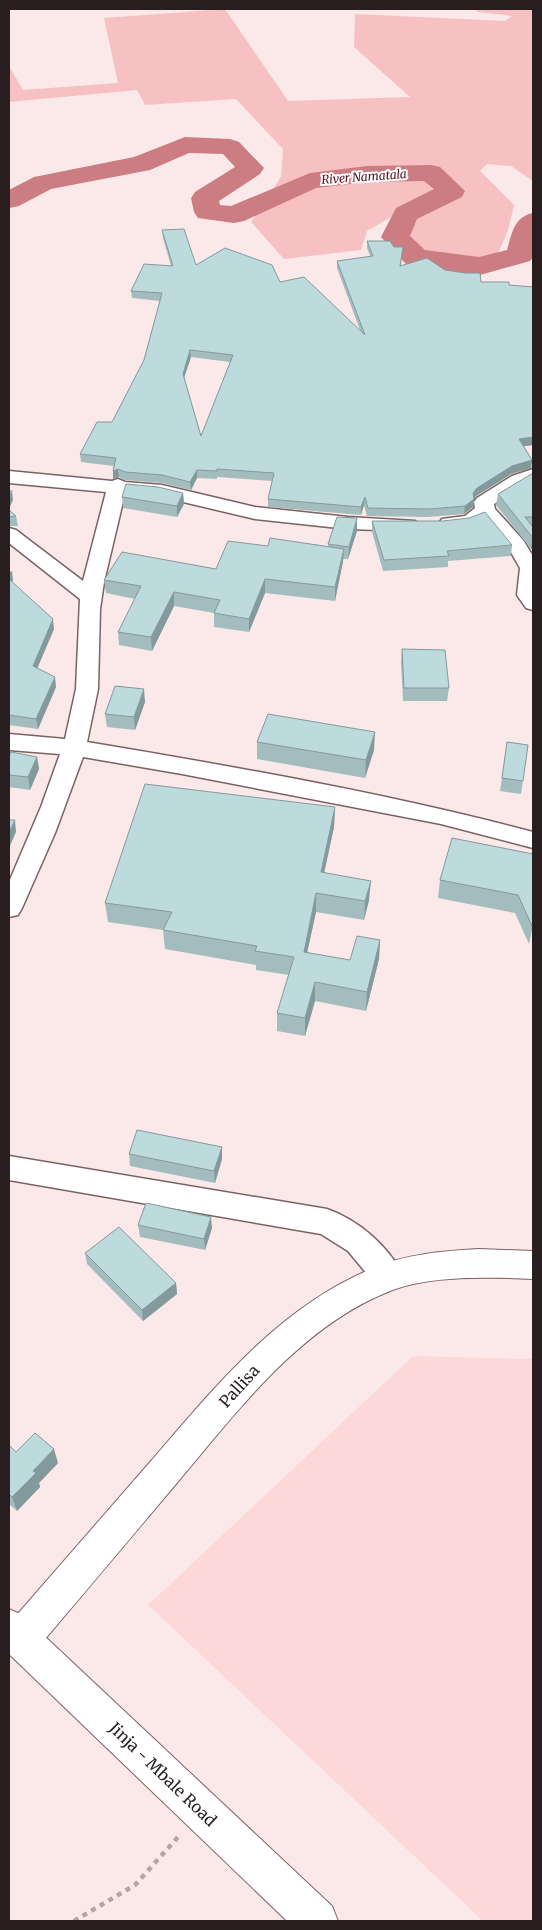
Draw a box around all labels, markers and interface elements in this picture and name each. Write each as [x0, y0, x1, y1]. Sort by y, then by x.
water label: River Namatala [321, 166, 407, 187]
street label: Pallisa [215, 1360, 264, 1411]
street label: Jinja - Mbale Road [104, 1717, 221, 1831]

